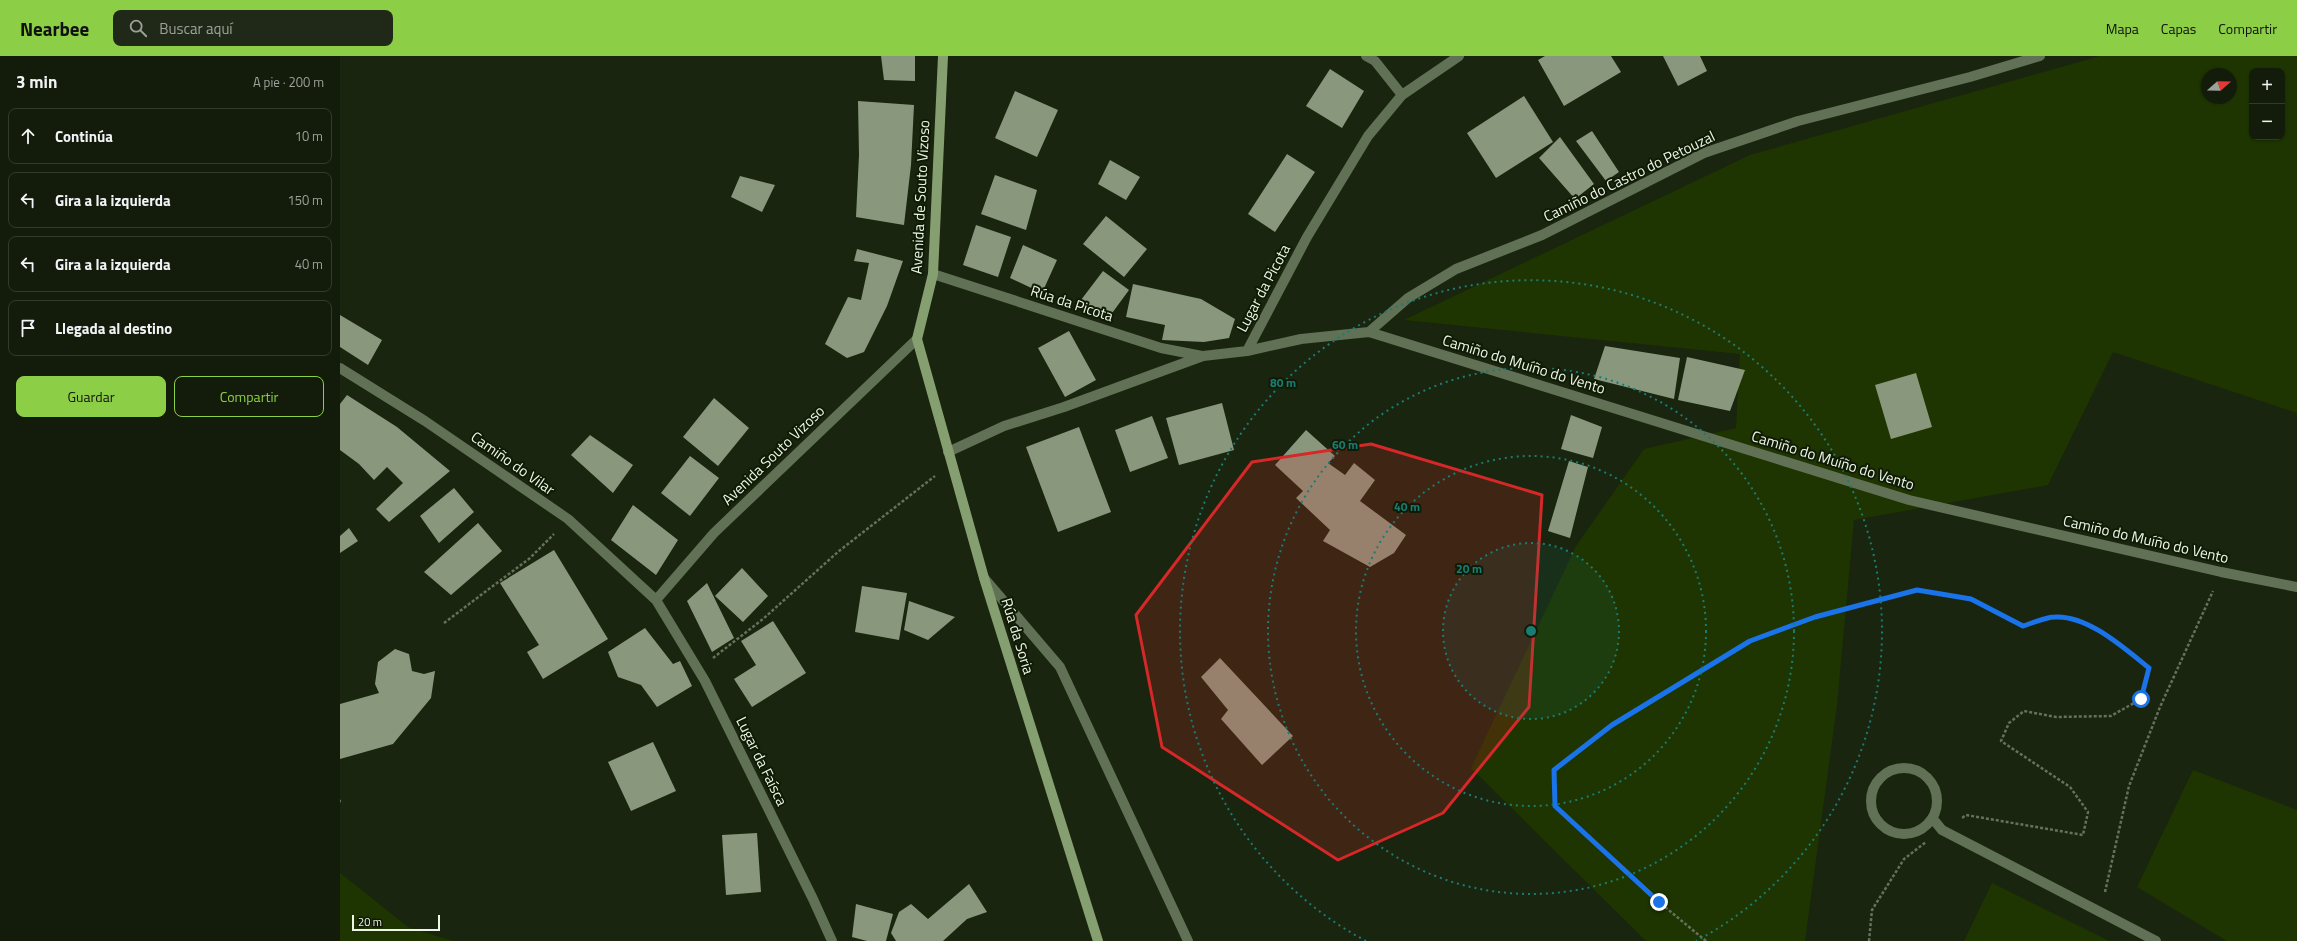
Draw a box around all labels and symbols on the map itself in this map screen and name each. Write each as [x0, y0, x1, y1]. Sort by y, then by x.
north arrow [2201, 68, 2237, 104]
street label: Avenida de Souto Vizoso [904, 119, 936, 275]
street label: Camiño do Castro do Petouzal [1539, 124, 1719, 228]
street label: Lugar da Picota [1230, 239, 1296, 336]
street label: Rúa da Picota [1028, 279, 1117, 327]
street label: Camiño do Muíño do Vento [1440, 328, 1608, 400]
text: 80 m [1270, 373, 1296, 392]
street label: Avenida Souto Vizoso [716, 400, 830, 510]
street label: Camiño do Muíño do Vento [1749, 424, 1917, 496]
street label: Camiño do Vilar [466, 425, 560, 501]
text: 60 m [1332, 435, 1358, 454]
text: 40 m [1394, 497, 1420, 516]
street label: Camiño do Muíño do Vento [2061, 509, 2231, 569]
text: 20 m [1456, 559, 1482, 578]
street label: Rúa da Soria [995, 595, 1041, 677]
centre of rings [1524, 624, 1538, 638]
route start [2132, 690, 2150, 708]
street label: Lugar da Faísca [730, 712, 794, 810]
route end [1650, 893, 1668, 911]
scale bar [352, 913, 440, 932]

